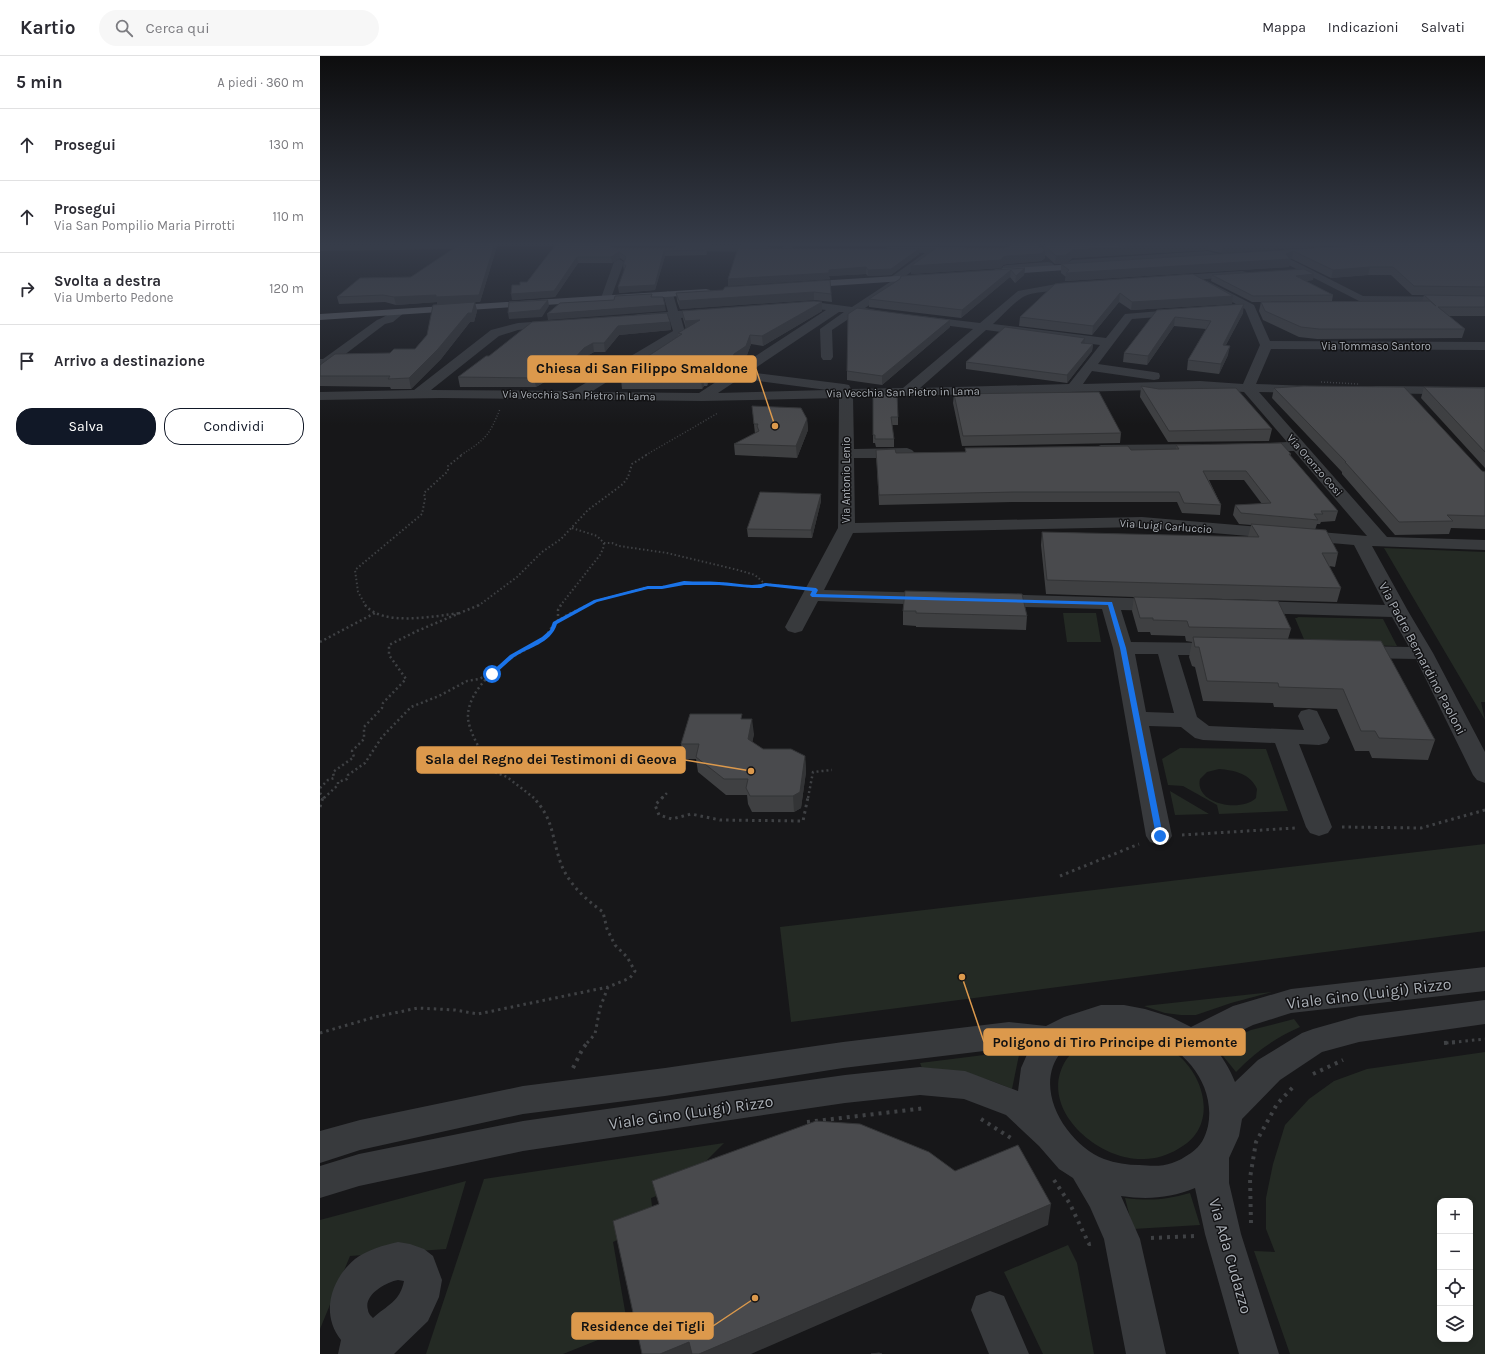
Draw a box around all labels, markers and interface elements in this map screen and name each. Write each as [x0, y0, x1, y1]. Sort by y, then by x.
search box [99, 10, 379, 46]
text: Kartio [20, 17, 75, 39]
icon: search [113, 17, 135, 39]
text: Cerca qui [145, 19, 210, 37]
text: Mappa [1262, 19, 1306, 36]
text: Indicazioni [1328, 19, 1399, 36]
text: Salvati [1421, 19, 1465, 36]
text: 5 min [16, 72, 63, 92]
text: A piedi · 360 m [217, 75, 304, 90]
icon: ahead [16, 134, 38, 156]
text: Prosegui [54, 136, 116, 154]
text: 130 m [269, 137, 304, 152]
text: Prosegui [54, 200, 116, 218]
icon: ahead [16, 206, 38, 228]
text: 110 m [272, 209, 304, 224]
text: Via San Pompilio Maria Pirrotti [54, 218, 235, 233]
text: Svolta a destra [54, 272, 161, 290]
icon: right [16, 278, 38, 300]
text: 120 m [269, 281, 304, 296]
text: Via Umberto Pedone [54, 290, 173, 305]
street label: Via Tommaso Santoro [1321, 340, 1431, 353]
icon: arrive [16, 350, 38, 372]
text: Arrivo a destinazione [54, 352, 205, 370]
callout: Chiesa di San Filippo Smaldone [528, 356, 756, 382]
text: Chiesa di San Filippo Smaldone [536, 360, 748, 377]
street label: Via Vecchia San Pietro in Lama [826, 385, 980, 400]
street label: Via Vecchia San Pietro in Lama [502, 388, 656, 403]
button: Salva [16, 408, 156, 445]
button: Condividi [164, 408, 304, 445]
street label: Via Oronzo Cosi [1284, 432, 1345, 499]
street label: Via Antonio Lenio [840, 437, 853, 523]
street label: Via Luigi Carluccio [1119, 517, 1213, 536]
street label: Via Padre Bernardino Paoloni [1376, 579, 1469, 737]
route start [483, 665, 501, 683]
callout: Sala del Regno dei Testimoni di Geova [417, 747, 685, 773]
text: Sala del Regno dei Testimoni di Geova [425, 751, 677, 768]
route end [1151, 827, 1169, 845]
street label: Viale Gino (Luigi) Rizzo [1286, 974, 1452, 1013]
callout: Poligono di Tiro Principe di Piemonte [984, 1029, 1245, 1055]
text: Poligono di Tiro Principe di Piemonte [992, 1034, 1238, 1051]
street label: Viale Gino (Luigi) Rizzo [608, 1092, 774, 1133]
street label: Via Ada Cudazzo [1205, 1196, 1256, 1316]
map controls [1437, 1198, 1473, 1342]
button: + [1437, 1198, 1473, 1234]
button: − [1437, 1234, 1473, 1270]
button: locate [1437, 1270, 1473, 1306]
button: layers [1437, 1306, 1473, 1342]
callout: Residence dei Tigli [572, 1313, 713, 1339]
text: Residence dei Tigli [581, 1318, 705, 1335]

